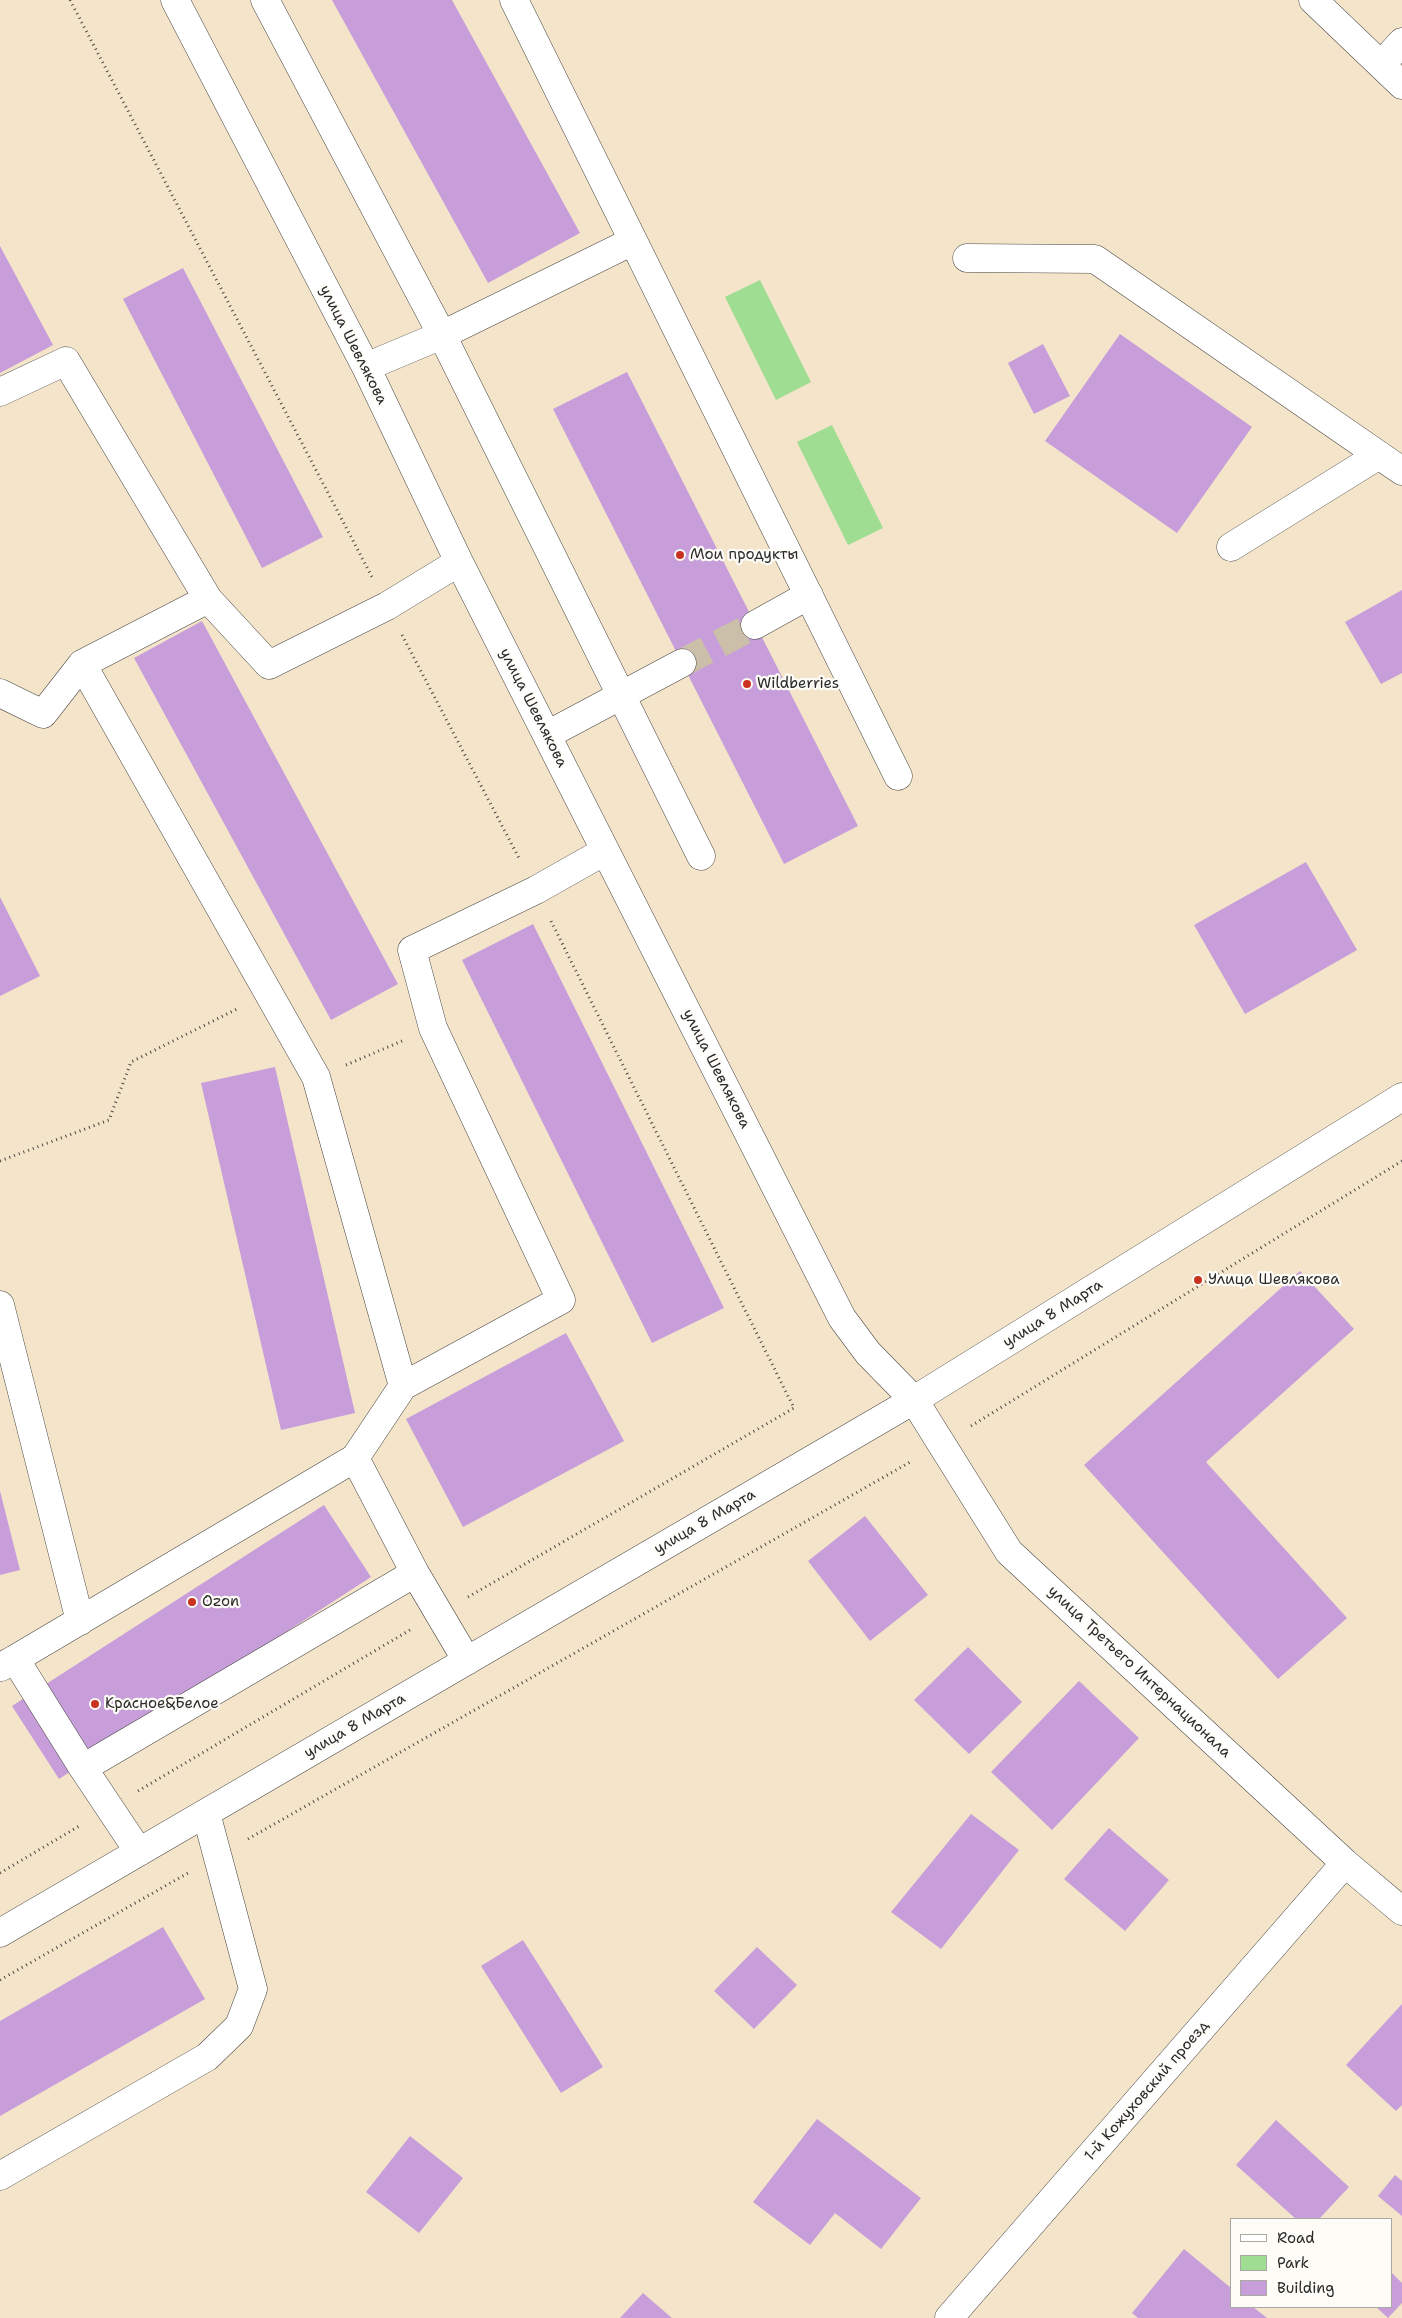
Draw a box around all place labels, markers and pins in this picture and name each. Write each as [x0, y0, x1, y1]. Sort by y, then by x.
place label: Мои продукты [690, 546, 798, 564]
marker: Мои продукты [674, 549, 686, 561]
place label: Wildberries [757, 675, 839, 693]
marker: Wildberries [741, 678, 753, 690]
place label: Улица Шевлякова [1208, 1271, 1340, 1289]
marker: Улица Шевлякова [1192, 1274, 1204, 1286]
place label: Ozon [202, 1593, 239, 1611]
marker: Ozon [186, 1596, 198, 1608]
place label: Красное&Белое [105, 1695, 219, 1713]
marker: Красное&Белое [89, 1698, 101, 1710]

